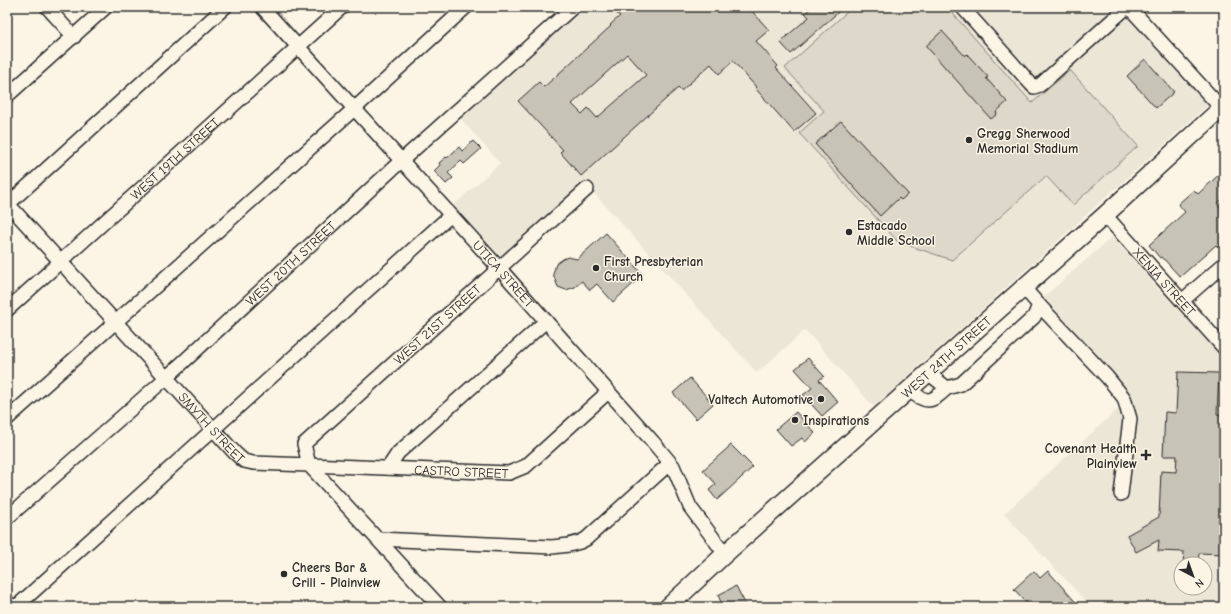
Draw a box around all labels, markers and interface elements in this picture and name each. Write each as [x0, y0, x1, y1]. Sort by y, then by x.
street label: WEST 19TH STREET [128, 115, 223, 203]
place label: Gregg Sherwood Memorial Stadium [977, 126, 1078, 156]
marker: Gregg Sherwood Memorial Stadium [964, 135, 974, 145]
street label: WEST 20TH STREET [243, 218, 339, 309]
place label: Estacado Middle School [857, 218, 935, 248]
marker: Estacado Middle School [844, 227, 854, 237]
street label: UTICA STREET [470, 237, 537, 311]
street label: XENIA STREET [1130, 244, 1199, 319]
place label: First Presbyterian Church [604, 254, 703, 284]
marker: First Presbyterian Church [591, 263, 601, 273]
street label: WEST 21ST STREET [391, 281, 484, 367]
street label: WEST 24TH STREET [898, 313, 994, 401]
street label: SMYTH STREET [175, 389, 248, 466]
place label: Valtech Automotive [708, 392, 814, 407]
marker: Valtech Automotive [816, 394, 826, 404]
place label: Inspirations [803, 413, 869, 428]
marker: Inspirations [790, 415, 800, 425]
place label: Covenant Health Plainview [1045, 441, 1137, 471]
marker: Covenant Health Plainview [1140, 449, 1152, 461]
street label: CASTRO STREET [414, 462, 509, 481]
north arrow [1173, 556, 1213, 596]
place label: Cheers Bar & Grill - Plainview [292, 560, 381, 590]
marker: Cheers Bar & Grill - Plainview [279, 569, 289, 579]
text: N [1192, 576, 1206, 590]

